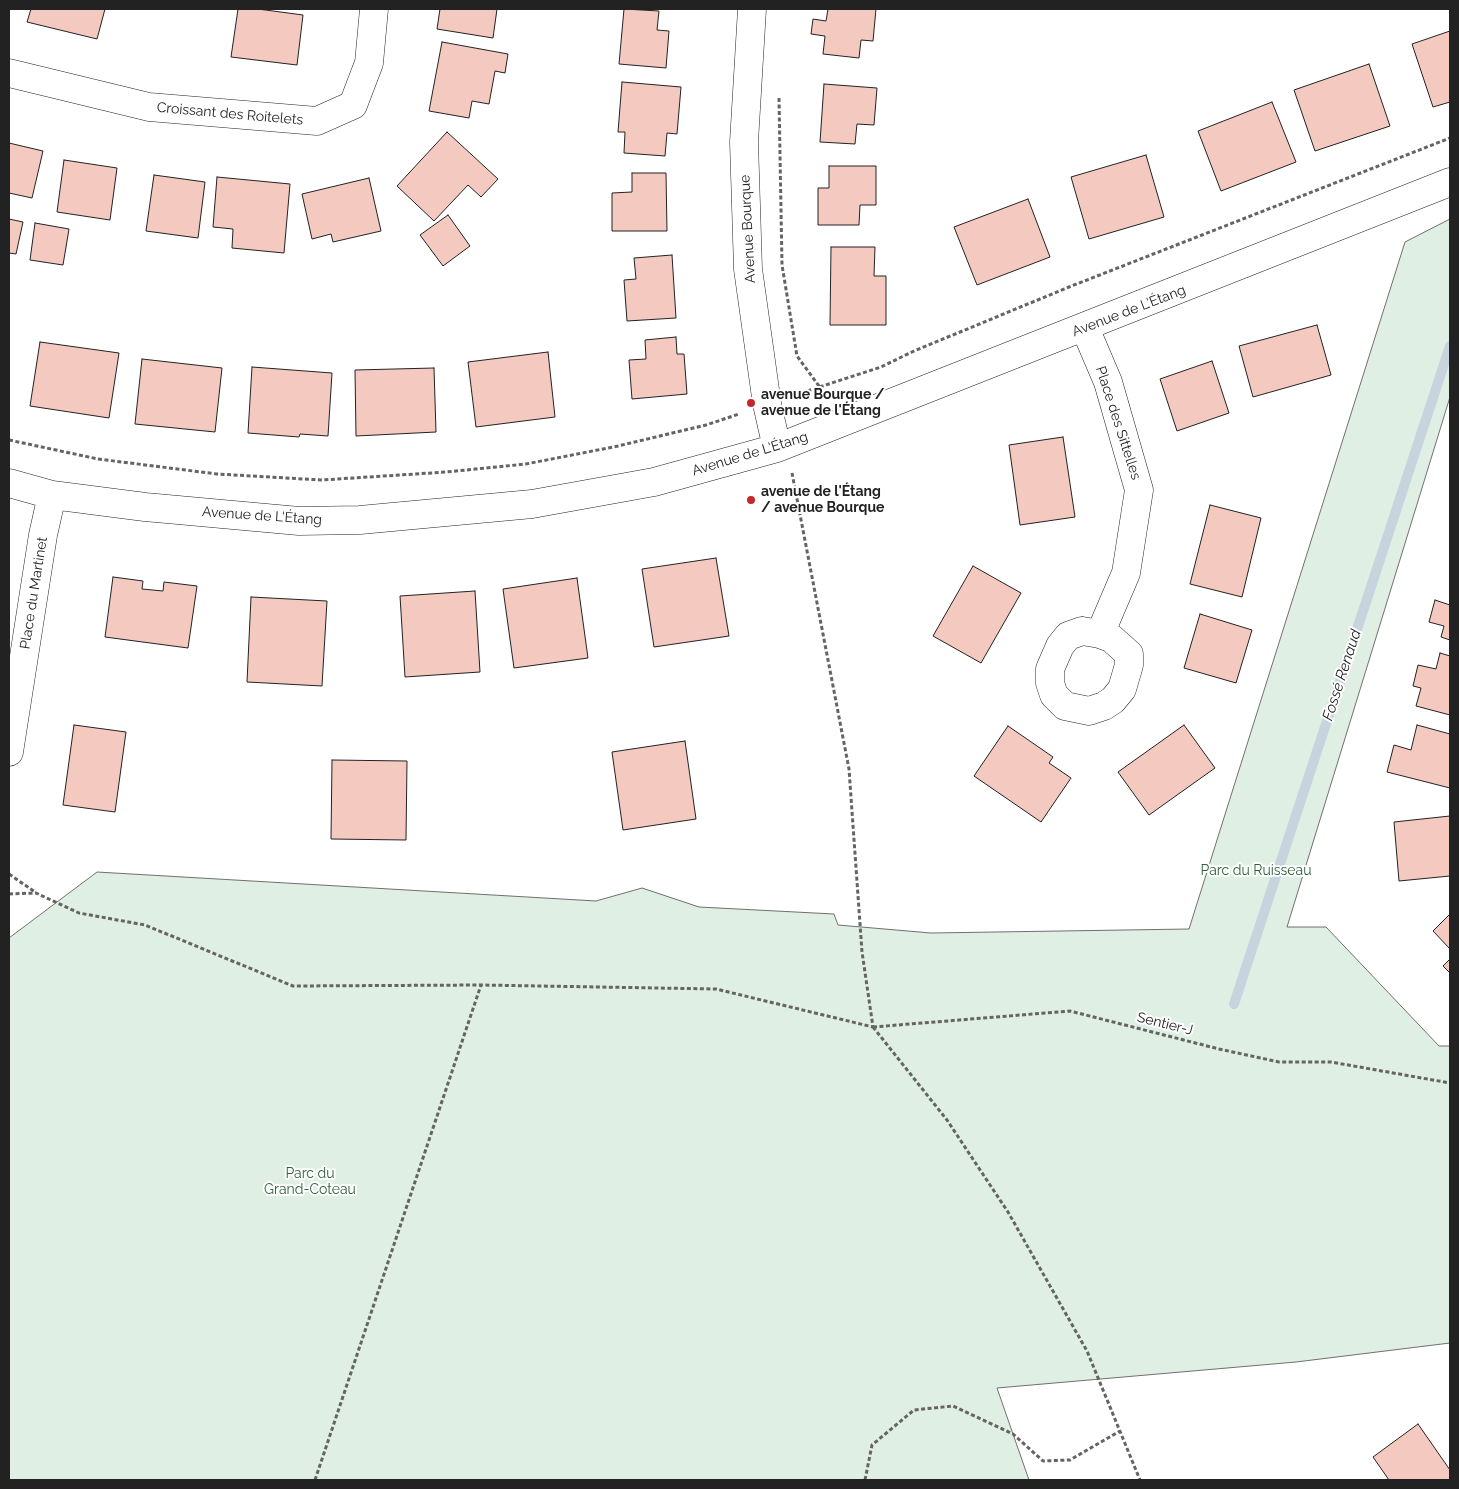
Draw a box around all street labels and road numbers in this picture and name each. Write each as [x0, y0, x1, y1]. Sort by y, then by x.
street label: Croissant des Roitelets [156, 99, 304, 129]
street label: Avenue Bourque [737, 174, 759, 284]
street label: Avenue de L'Étang [1070, 282, 1188, 340]
street label: Place des Sittelles [1092, 364, 1144, 482]
street label: Avenue de L'Étang [690, 428, 810, 480]
street label: Avenue de L'Étang [201, 503, 323, 529]
street label: Place du Martinet [17, 536, 51, 650]
street label: Sentier-J [1135, 1009, 1195, 1039]

